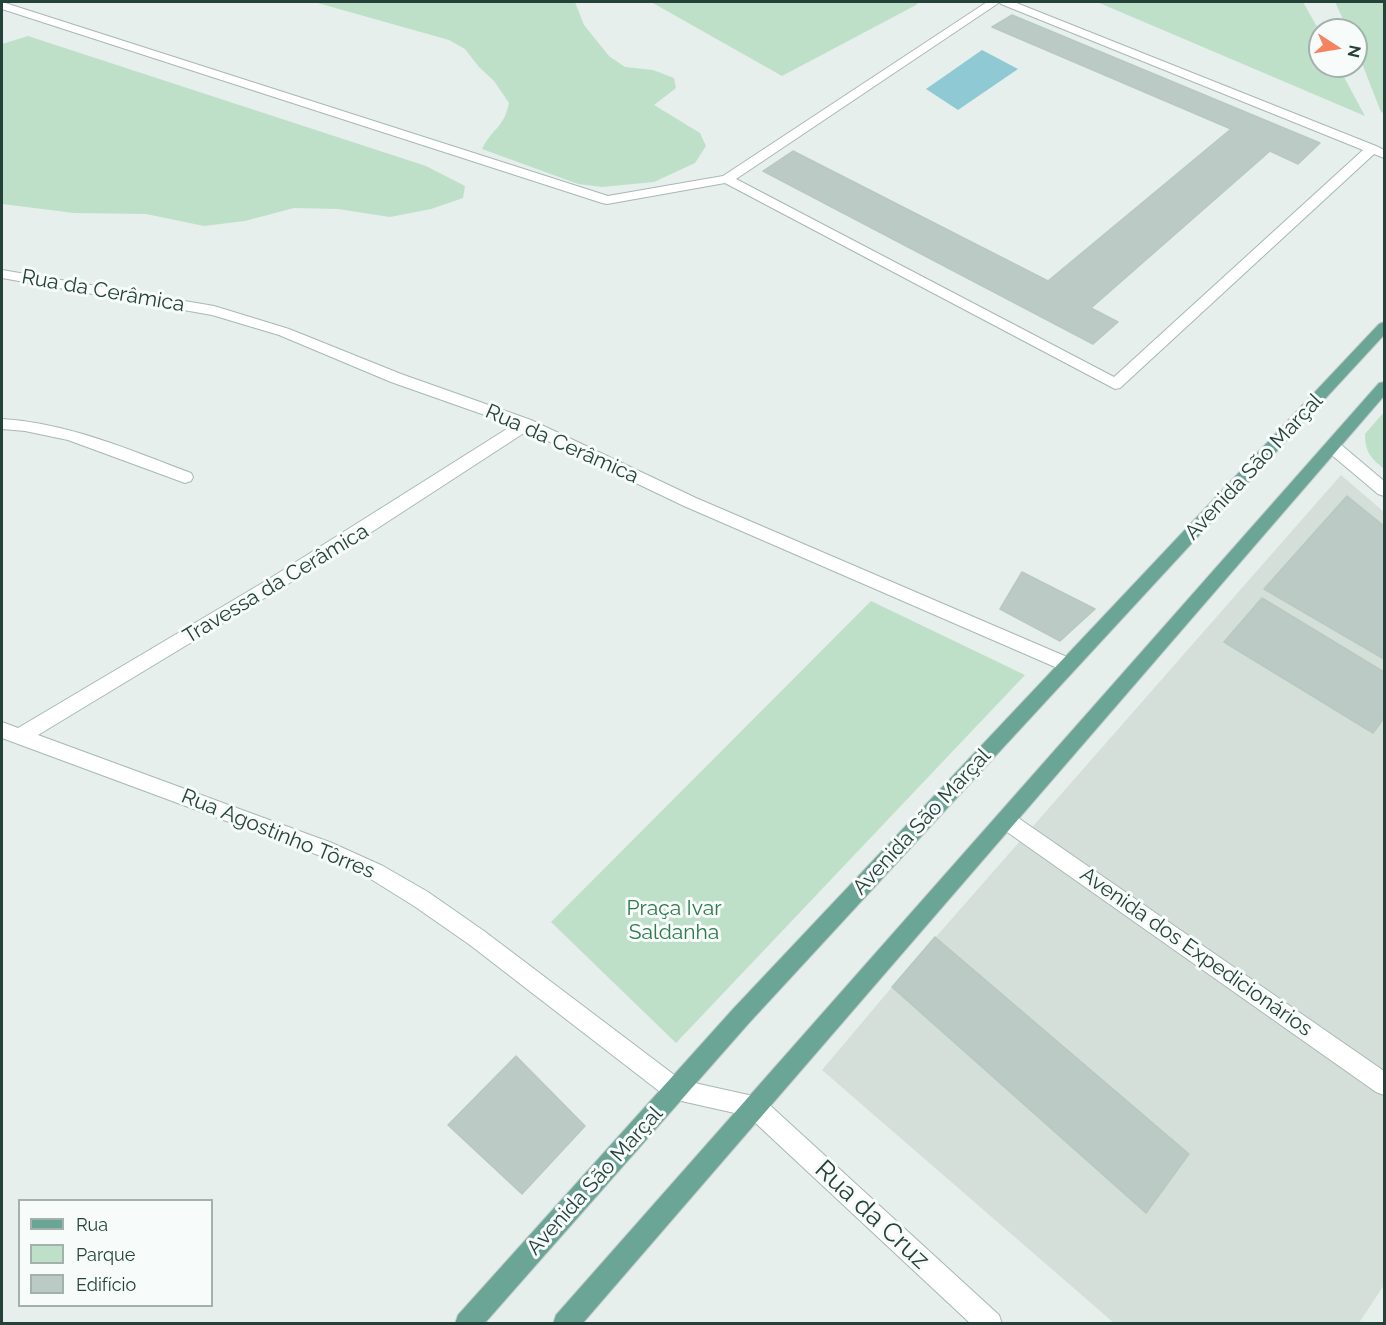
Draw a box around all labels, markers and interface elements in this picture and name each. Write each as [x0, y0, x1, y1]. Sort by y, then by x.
north arrow [1308, 18, 1368, 78]
text: N [1344, 43, 1365, 59]
street label: Rua da Cerâmica [20, 264, 186, 318]
street label: Avenida São Marçal [1180, 389, 1328, 545]
street label: Rua da Cerâmica [481, 399, 643, 489]
street label: Travessa da Cerâmica [179, 519, 373, 649]
street label: Avenida São Marçal [848, 744, 996, 900]
street label: Rua Agostinho Tôrres [178, 784, 378, 884]
street label: Avenida dos Expedicionários [1075, 862, 1317, 1042]
park label: Praça Ivar Saldanha [626, 896, 722, 946]
street label: Avenida São Marçal [522, 1102, 668, 1260]
street label: Rua da Cruz [808, 1154, 936, 1276]
legend [18, 1199, 213, 1307]
text: Rua [76, 1214, 108, 1235]
text: Parque [76, 1244, 135, 1265]
text: Edifício [76, 1274, 136, 1295]

